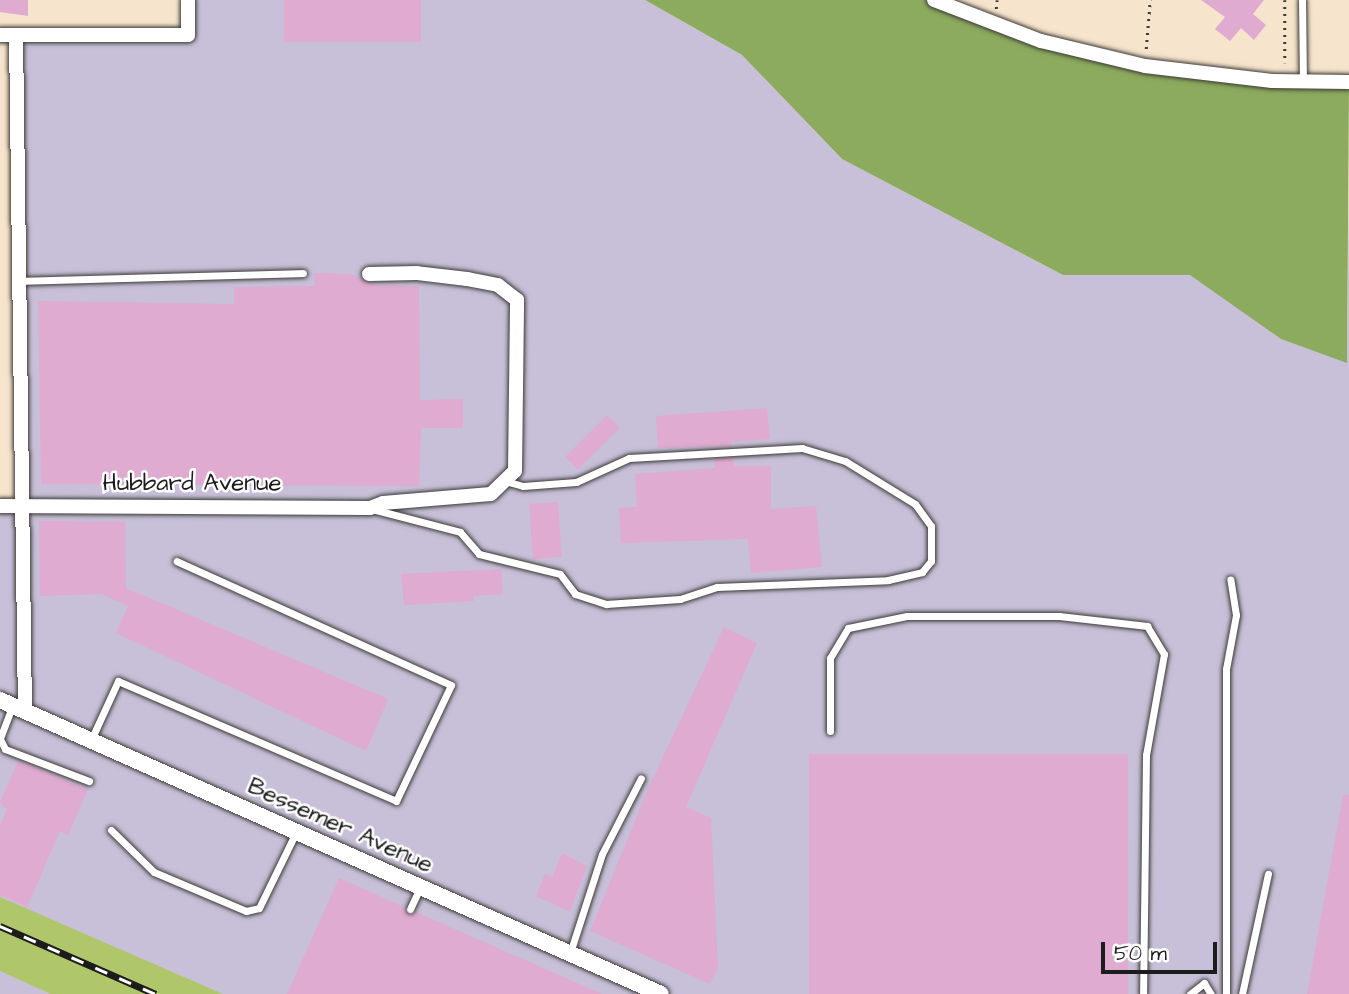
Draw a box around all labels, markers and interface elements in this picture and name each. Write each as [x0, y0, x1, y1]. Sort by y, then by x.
street label: Hubbard Avenue [102, 470, 282, 498]
street label: Bessemer Avenue [243, 772, 437, 880]
scale bar [1104, 928, 1220, 972]
text: 50 m [1114, 939, 1167, 968]

